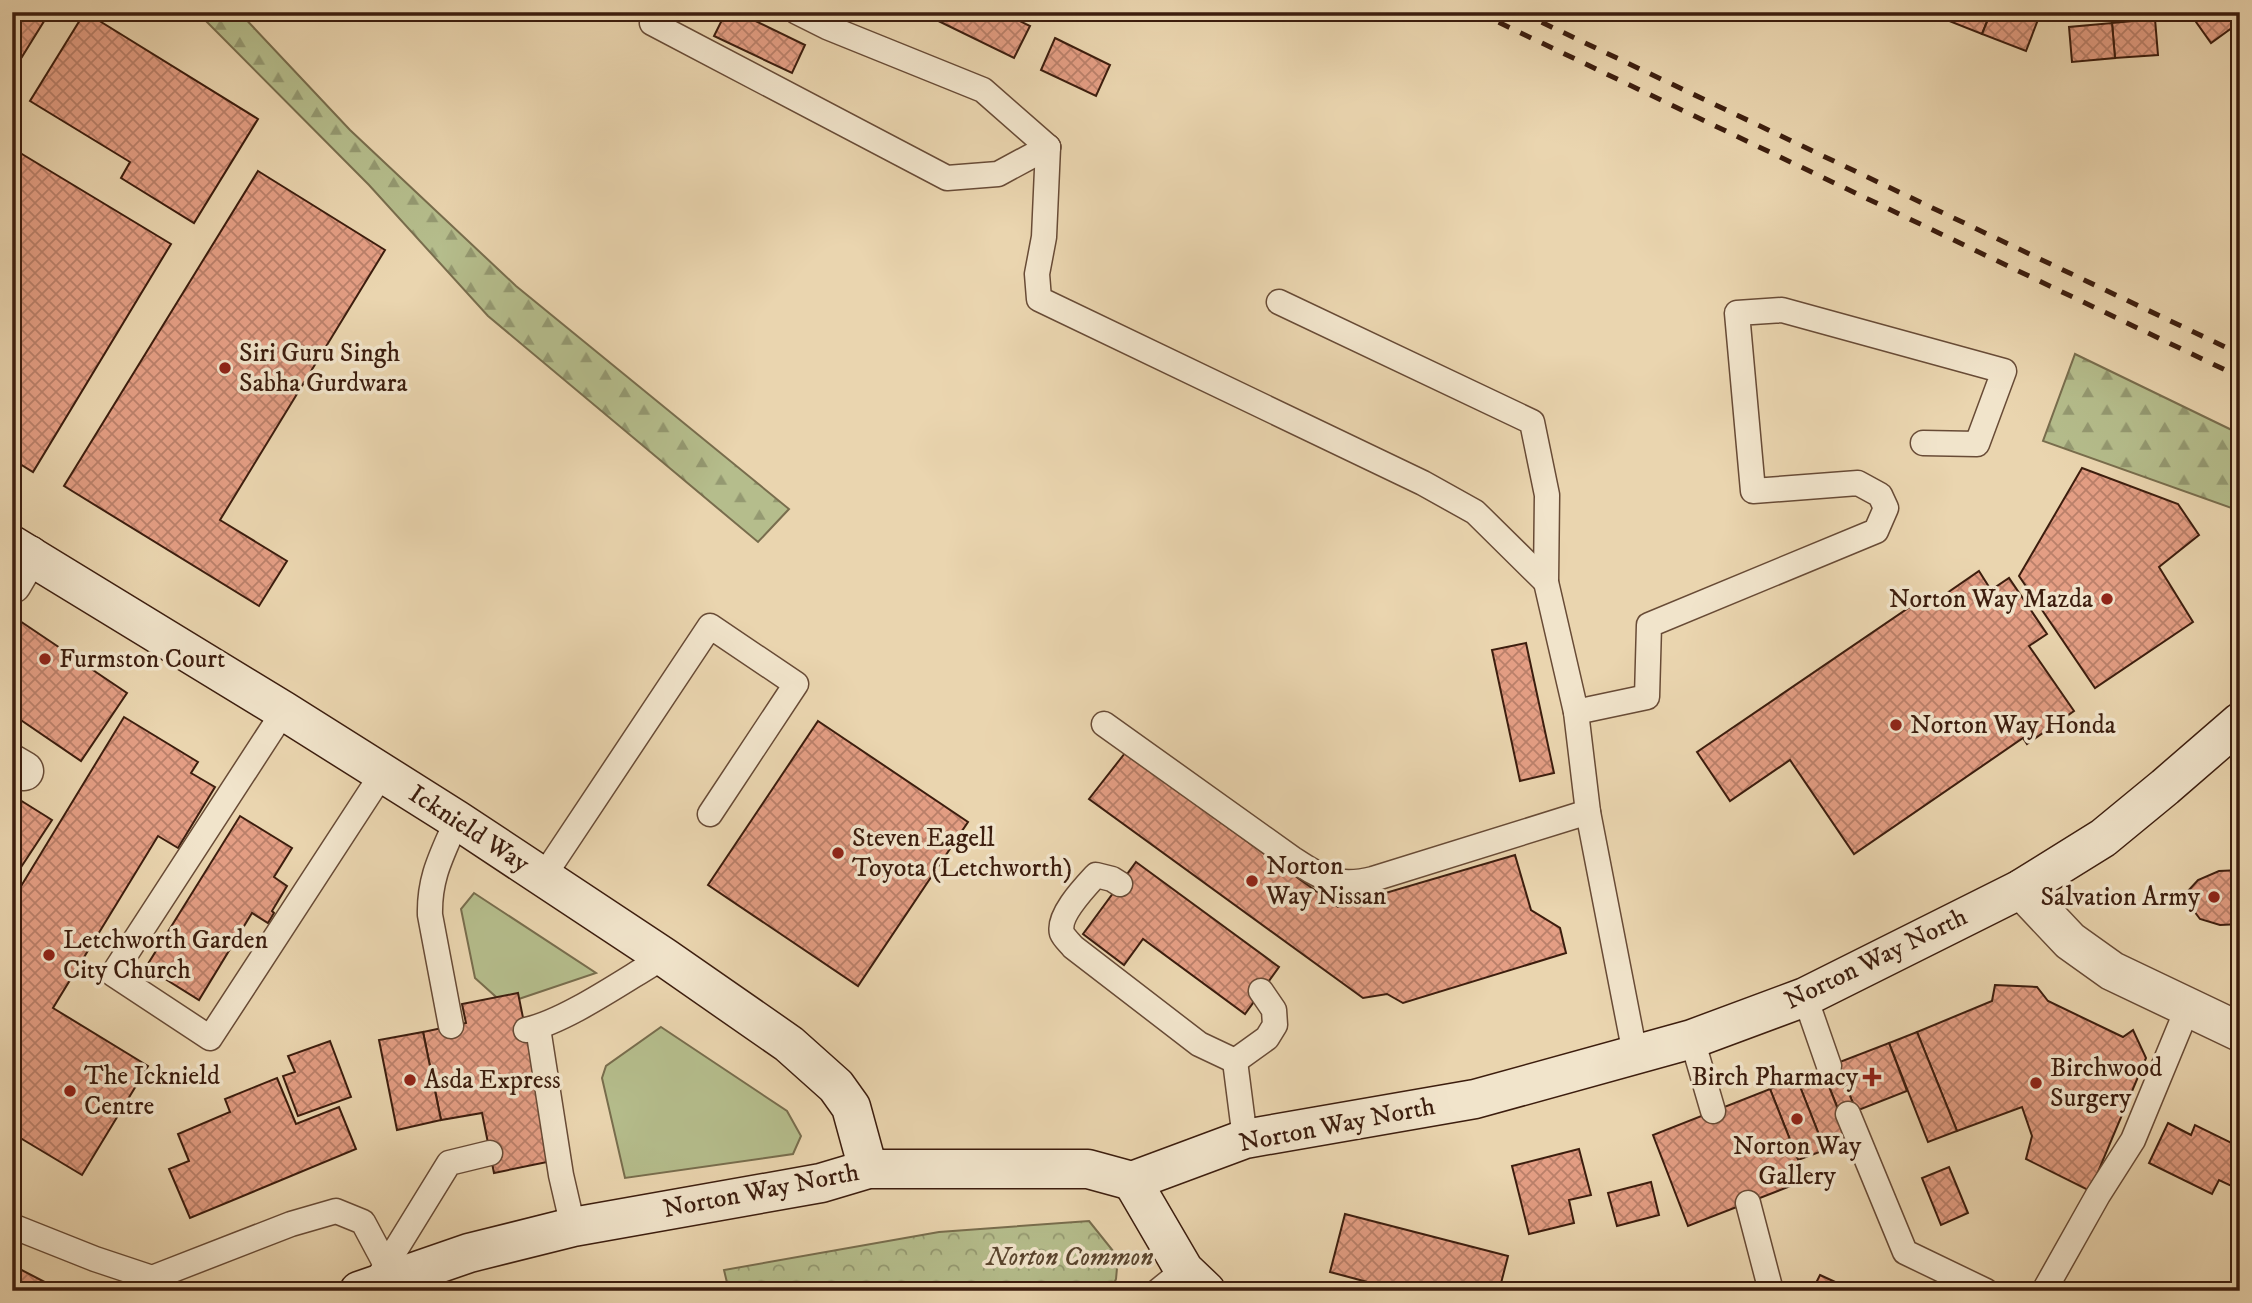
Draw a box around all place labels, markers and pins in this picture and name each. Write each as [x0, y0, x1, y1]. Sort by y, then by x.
place label: Siri Guru Singh Sabha Gurdwara [239, 337, 408, 400]
marker: Siri Guru Singh Sabha Gurdwara [217, 360, 233, 376]
place label: Norton Way Mazda [1889, 583, 2093, 616]
marker: Norton Way Mazda [2099, 591, 2115, 607]
place label: Furmston Court [59, 643, 225, 676]
marker: Furmston Court [37, 651, 53, 667]
place label: Norton Way Honda [1910, 709, 2116, 742]
marker: Norton Way Honda [1888, 717, 1904, 733]
place label: Steven Eagell Toyota (Letchworth) [852, 822, 1072, 885]
marker: Steven Eagell Toyota (Letchworth) [830, 845, 846, 861]
place label: Norton Way Nissan [1265, 850, 1387, 913]
marker: Norton Way Nissan [1244, 873, 1260, 889]
place label: Salvation Army [2040, 881, 2201, 914]
marker: Salvation Army [2206, 889, 2222, 905]
place label: Letchworth Garden City Church [63, 924, 268, 987]
marker: Letchworth Garden City Church [41, 947, 57, 963]
place label: Birchwood Surgery [2050, 1052, 2162, 1115]
place label: The Icknield Centre [84, 1060, 220, 1123]
place label: Birch Pharmacy [1691, 1061, 1859, 1094]
place label: Asda Express [424, 1064, 561, 1097]
marker: Birch Pharmacy [1864, 1069, 1880, 1085]
marker: Asda Express [402, 1072, 418, 1088]
marker: Birchwood Surgery [2028, 1075, 2044, 1091]
marker: The Icknield Centre [62, 1083, 78, 1099]
marker: Norton Way Gallery [1789, 1111, 1805, 1127]
place label: Norton Way Gallery [1733, 1130, 1862, 1193]

